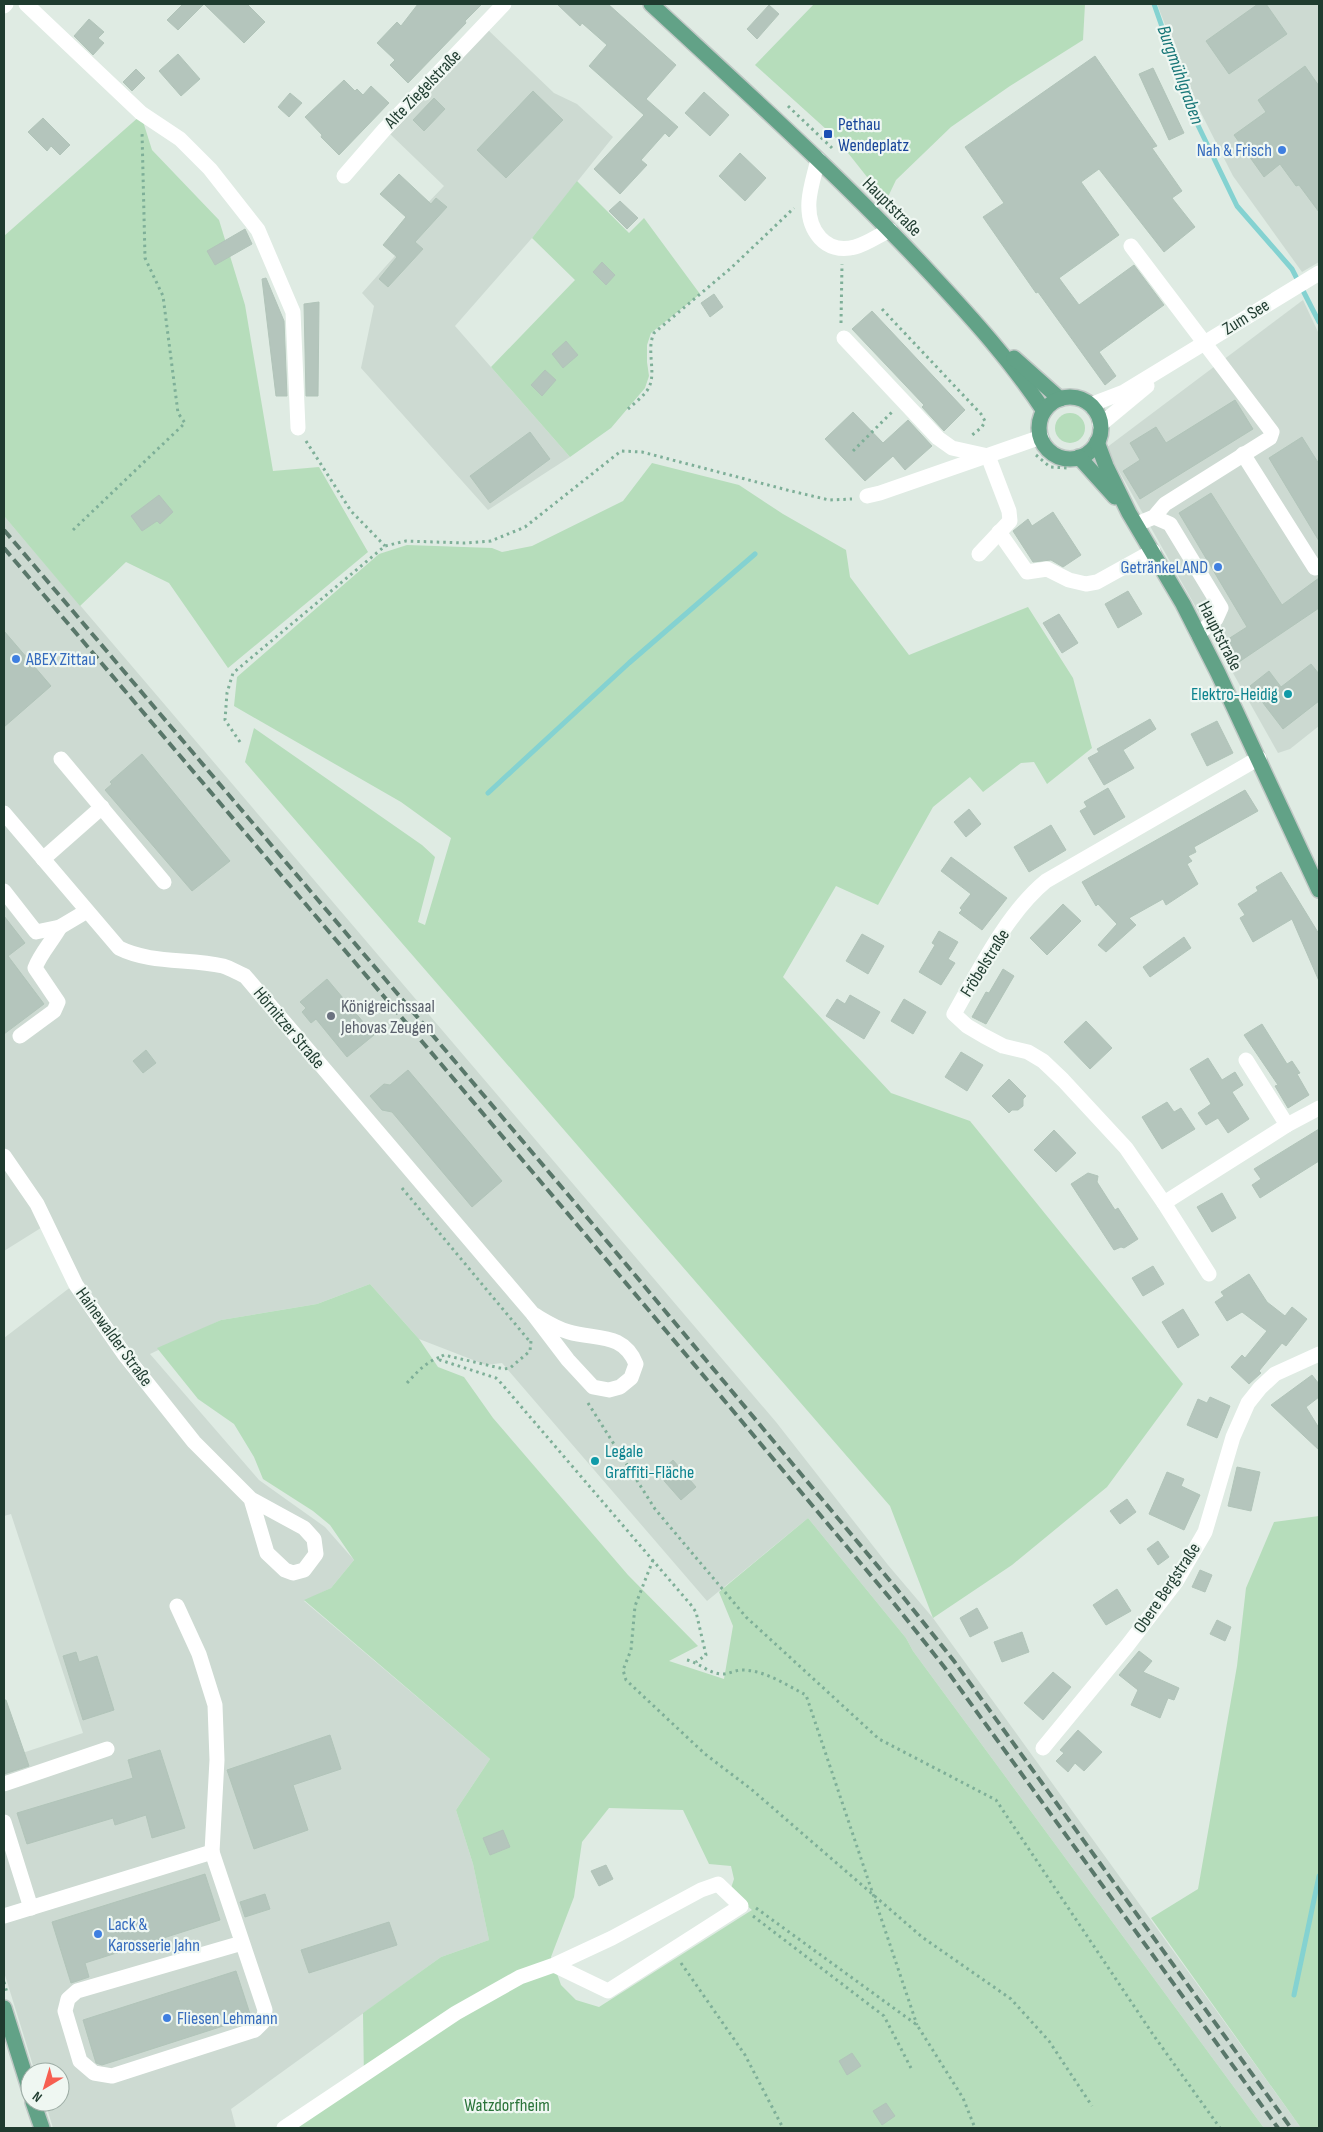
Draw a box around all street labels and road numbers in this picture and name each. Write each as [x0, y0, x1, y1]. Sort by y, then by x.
street label: Alte Ziegelstraße [380, 45, 466, 133]
street label: Hauptstraße [858, 173, 926, 241]
street label: Zum See [1219, 294, 1273, 340]
street label: Hauptstraße [1194, 598, 1246, 674]
street label: Fröbelstraße [956, 925, 1014, 1001]
street label: Hörnitzer Straße [249, 983, 329, 1073]
street label: Hainewalder Straße [71, 1283, 157, 1391]
street label: Obere Bergstraße [1129, 1539, 1205, 1637]

